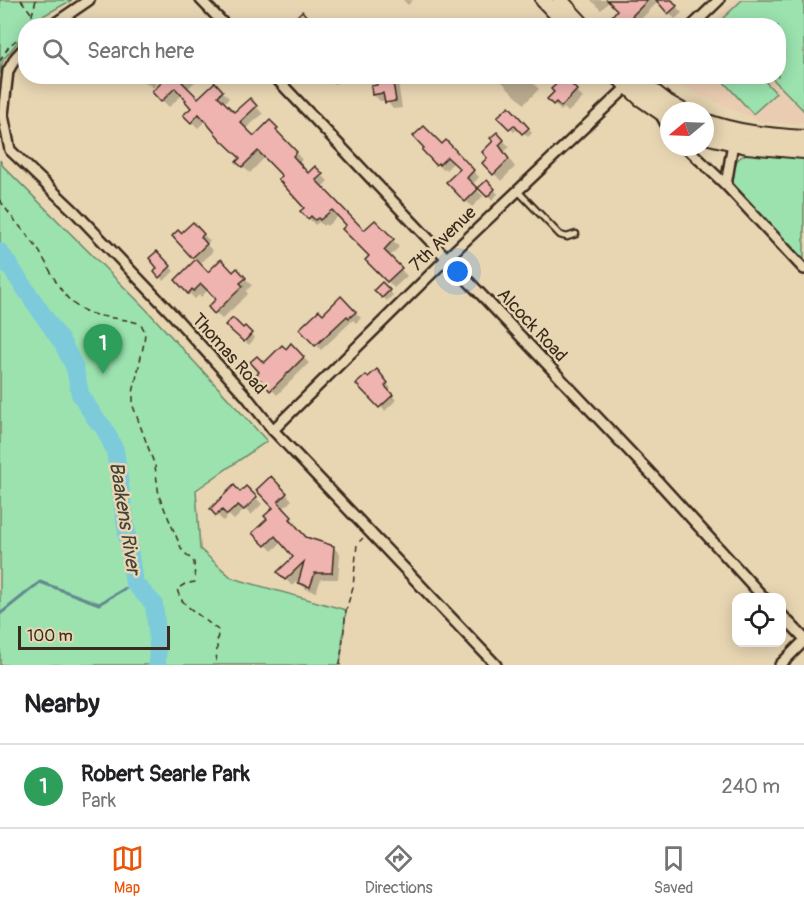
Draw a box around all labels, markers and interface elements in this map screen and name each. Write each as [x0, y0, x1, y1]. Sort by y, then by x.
search box [18, 18, 786, 84]
icon: search [39, 35, 72, 68]
text: Search here [87, 37, 194, 65]
north arrow [660, 102, 714, 156]
street label: 7th Avenue [405, 201, 481, 277]
your location [443, 257, 472, 286]
street label: Alcock Road [492, 283, 572, 367]
street label: Thomas Road [187, 309, 271, 399]
pin: 1 [84, 324, 122, 374]
water label: Baakens River [104, 460, 147, 579]
map controls [732, 593, 786, 647]
button: locate [732, 593, 786, 647]
scale bar [18, 623, 170, 650]
text: 100 m [27, 626, 73, 646]
text: Nearby [24, 688, 100, 720]
text: Robert Searle Park [81, 760, 250, 788]
text: 1 [40, 774, 47, 799]
text: 240 m [721, 774, 780, 799]
text: Park [81, 788, 116, 813]
tab: Map [111, 842, 144, 898]
tab: Directions [365, 842, 433, 898]
tab: Saved [654, 842, 693, 898]

